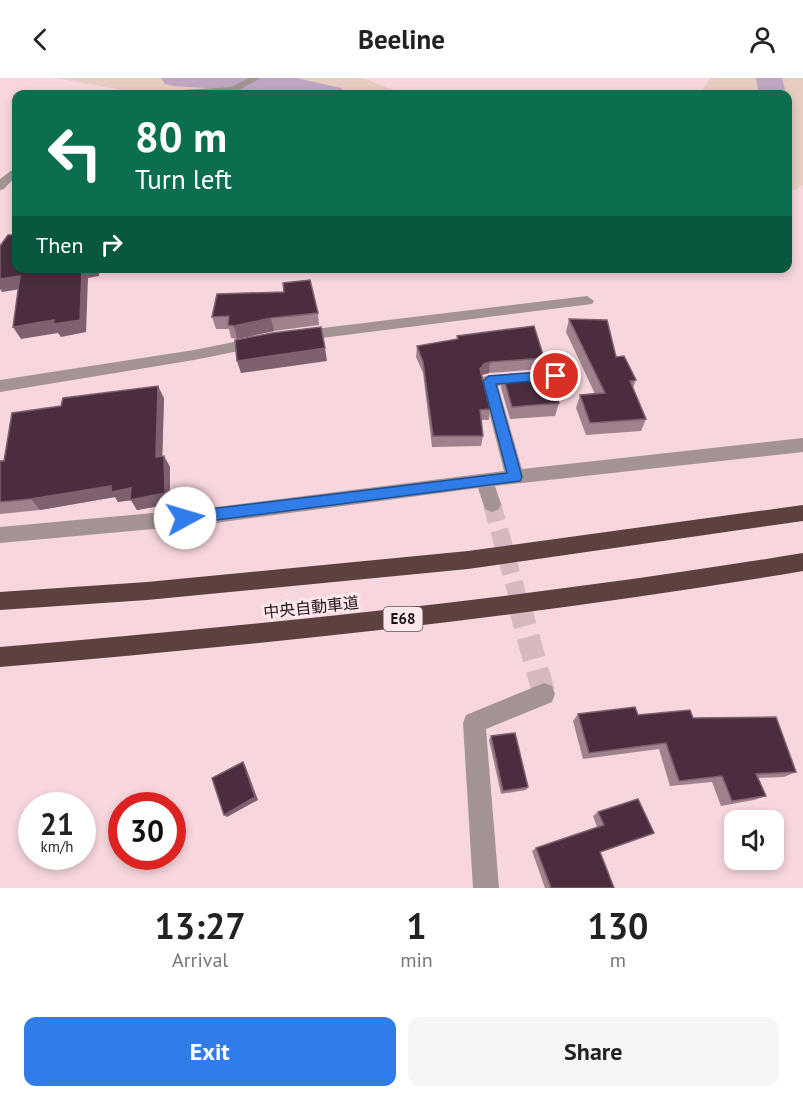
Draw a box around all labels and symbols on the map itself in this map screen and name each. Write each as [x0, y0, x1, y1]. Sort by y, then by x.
pin [530, 350, 581, 401]
position arrow [153, 486, 217, 550]
street label: 中央自動車道 [262, 592, 360, 622]
road number: E68 [384, 607, 422, 631]
speed limit sign: 30 [108, 792, 186, 870]

